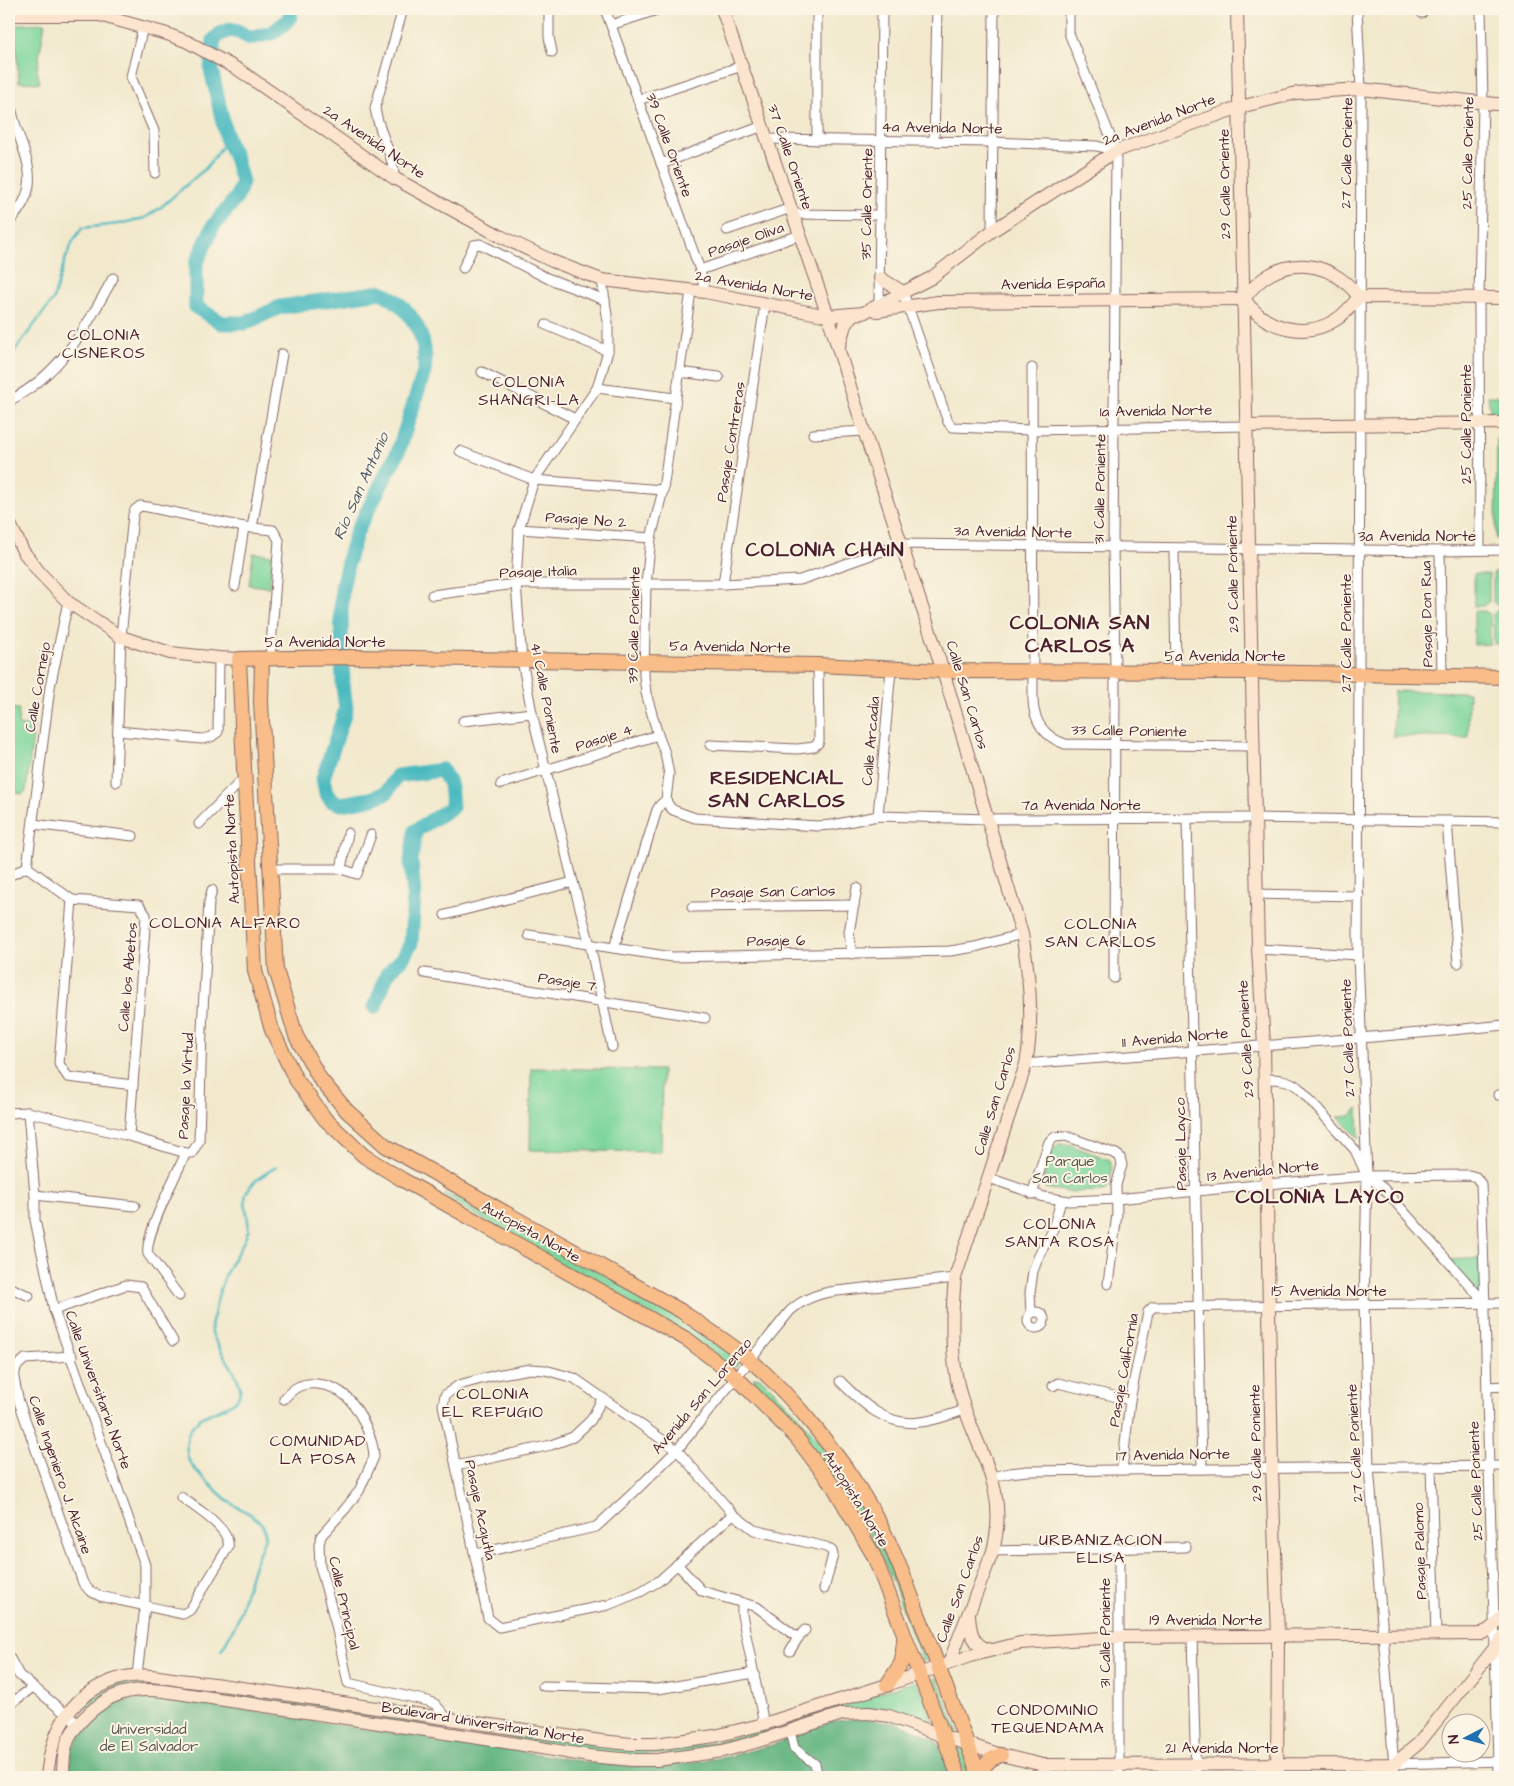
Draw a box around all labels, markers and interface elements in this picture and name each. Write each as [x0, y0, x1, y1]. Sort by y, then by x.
street label: 2a Avenida Norte [1100, 89, 1218, 151]
street label: 39 Calle Oriente [640, 90, 698, 200]
street label: 25 Calle Oriente [1457, 96, 1479, 210]
street label: 27 Calle Oriente [1336, 97, 1358, 209]
street label: 2a Avenida Norte [319, 100, 429, 184]
street label: 37 Calle Oriente [762, 101, 818, 213]
street label: 4a Avenida Norte [881, 116, 1003, 140]
street label: 29 Calle Oriente [1214, 129, 1236, 239]
street label: 35 Calle Oriente [856, 148, 878, 260]
street label: Pasaje Oliva [705, 217, 787, 263]
street label: 2a Avenida Norte [694, 265, 814, 307]
street label: Avenida España [1001, 273, 1106, 295]
district label: COLONIA CISNEROS [62, 324, 146, 364]
street label: 25 Calle Poniente [1456, 364, 1477, 484]
district label: COLONIA SHANGRI-LA [478, 371, 580, 411]
street label: Pasaje Contreras [711, 380, 751, 504]
street label: 1a Avenida Norte [1100, 400, 1212, 422]
water label: Río San Antonio [328, 428, 395, 543]
street label: 31 Calle Poniente [1089, 434, 1111, 544]
street label: Pasaje No 2 [545, 507, 628, 533]
street label: 29 Calle Poniente [1221, 515, 1245, 633]
street label: 3a Avenida Norte [954, 520, 1072, 544]
street label: 3a Avenida Norte [1358, 526, 1476, 547]
district label: COLONIA CHAIN [746, 536, 904, 564]
street label: Pasaje Italia [499, 560, 577, 584]
street label: Pasaje Don Rua [1416, 560, 1438, 668]
street label: 39 Calle Poniente [622, 566, 646, 684]
street label: 27 Calle Poniente [1336, 574, 1357, 692]
district label: COLONIA SAN CARLOS A [1010, 609, 1150, 660]
street label: 5a Avenida Norte [264, 632, 386, 653]
street label: 5a Avenida Norte [669, 635, 791, 659]
street label: Calle San Carlos [940, 638, 994, 752]
street label: Calle Cornejo [20, 640, 56, 734]
street label: 41 Calle Poniente [525, 641, 567, 755]
street label: 5a Avenida Norte [1164, 646, 1286, 667]
street label: Calle Arcadia [857, 695, 885, 787]
street label: Pasaje 4 [573, 719, 635, 757]
street label: 33 Calle Poniente [1071, 719, 1187, 743]
district label: RESIDENCIAL SAN CARLOS [707, 764, 846, 815]
street label: Autopista Norte [219, 794, 245, 904]
street label: 7a Avenida Norte [1021, 795, 1141, 816]
street label: Pasaje San Carlos [710, 880, 836, 904]
district label: COLONIA ALFARO [149, 912, 301, 934]
district label: COLONIA SAN CARLOS [1045, 913, 1157, 953]
street label: Calle los Abetos [113, 921, 143, 1033]
street label: Pasaje 6 [747, 930, 806, 952]
street label: Pasaje 7 [537, 967, 597, 997]
street label: 27 Calle Poniente [1335, 978, 1361, 1098]
street label: 29 Calle Poniente [1232, 980, 1260, 1098]
street label: 11 Avenida Norte [1121, 1023, 1229, 1053]
street label: Pasaje la Virtud [173, 1032, 199, 1140]
street label: Calle San Carlos [968, 1044, 1022, 1158]
street label: Pasaje Layco [1170, 1097, 1193, 1191]
park label: Parque San Carlos [1032, 1151, 1108, 1189]
street label: 13 Avenida Norte [1206, 1155, 1320, 1187]
district label: COLONIA LAYCO [1235, 1183, 1405, 1211]
street label: Autopista Norte [478, 1196, 584, 1268]
district label: COLONIA SANTA ROSA [1005, 1213, 1115, 1253]
street label: 15 Avenida Norte [1271, 1281, 1387, 1302]
street label: Calle Universitaria Norte [59, 1308, 137, 1472]
street label: Pasaje California [1104, 1311, 1144, 1428]
street label: Avenida San Lorenzo [647, 1333, 757, 1459]
district label: COLONIA EL REFUGIO [442, 1383, 544, 1423]
street label: 27 Calle Poniente [1341, 1383, 1369, 1503]
street label: 29 Calle Poniente [1244, 1384, 1268, 1502]
street label: Calle Ingeniero J. Alcaine [22, 1393, 97, 1557]
street label: 25 Calle Poniente [1463, 1421, 1489, 1541]
district label: COMUNIDAD LA FOSA [270, 1430, 366, 1470]
street label: 17 Avenida Norte [1116, 1444, 1230, 1466]
street label: Autopista Norte [818, 1447, 894, 1551]
street label: Pasaje Acajutla [459, 1458, 501, 1563]
street label: Pasaje Palomo [1408, 1501, 1432, 1600]
district label: URBANIZACIÓN ELISA [1039, 1529, 1163, 1569]
street label: Calle San Carlos [931, 1532, 989, 1646]
street label: Calle Principal [323, 1554, 365, 1652]
street label: 31 Calle Poniente [1095, 1578, 1116, 1688]
street label: 19 Avenida Norte [1149, 1610, 1263, 1631]
street label: Boulevard Universitaria Norte [380, 1697, 586, 1749]
district label: CONDOMINIO TEQUENDAMA [991, 1699, 1105, 1739]
north arrow [1442, 1714, 1492, 1764]
park label: Universidad de El Salvador [100, 1719, 198, 1757]
text: N [1444, 1734, 1464, 1745]
street label: 21 Avenida Norte [1165, 1738, 1279, 1759]

